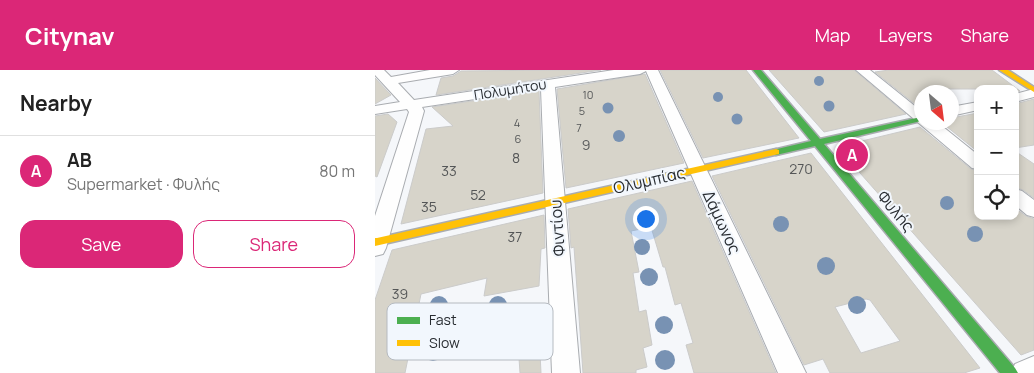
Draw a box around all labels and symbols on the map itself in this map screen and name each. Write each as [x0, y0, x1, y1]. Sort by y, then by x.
street label: Πολυμήτου [472, 74, 548, 104]
north arrow [914, 85, 959, 130]
house number: 10 [582, 87, 594, 102]
house number: 5 [579, 103, 585, 118]
house number: 4 [514, 115, 520, 130]
house number: 7 [576, 120, 582, 135]
house number: 6 [515, 131, 522, 146]
house number: 9 [582, 135, 590, 154]
pin: A [836, 136, 868, 174]
house number: 8 [512, 148, 520, 167]
house number: 270 [789, 159, 813, 178]
house number: 33 [441, 161, 457, 180]
street label: Ολυμπίας [611, 161, 687, 199]
house number: 52 [470, 185, 486, 204]
street label: Φυλής [872, 186, 920, 236]
street label: Δάμωνος [698, 187, 746, 257]
house number: 35 [421, 197, 437, 216]
street label: Φιντίου [544, 199, 570, 257]
your location [633, 206, 659, 232]
house number: 37 [508, 227, 522, 246]
house number: 39 [392, 284, 408, 303]
legend [387, 303, 553, 360]
text: Fast [429, 310, 457, 329]
text: Slow [429, 333, 460, 352]

